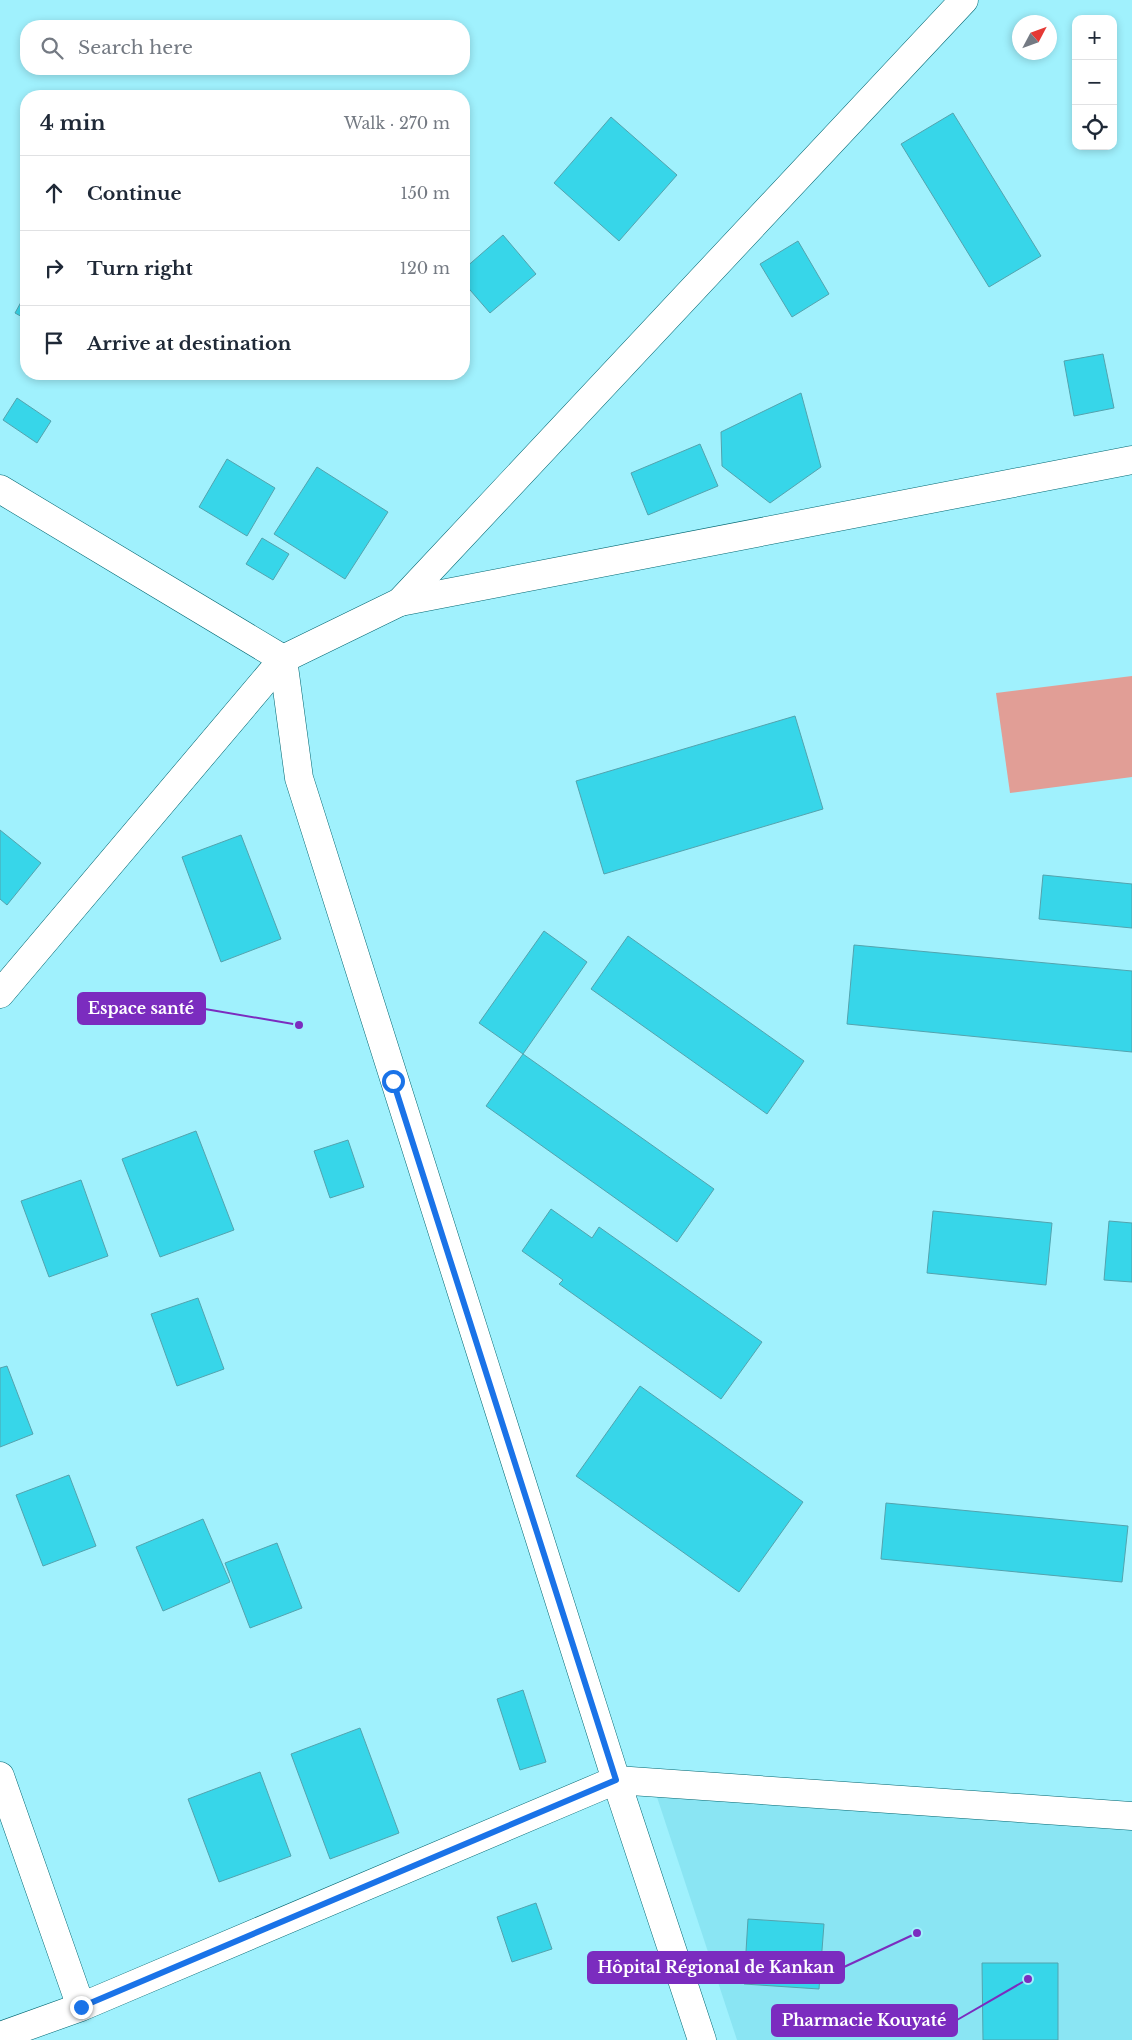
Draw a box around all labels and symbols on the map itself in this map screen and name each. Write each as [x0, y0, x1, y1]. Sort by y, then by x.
north arrow [1012, 15, 1057, 60]
callout: Espace santé [78, 993, 205, 1024]
text: Espace santé [88, 998, 194, 1018]
route start [382, 1070, 405, 1093]
callout: Hôpital Régional de Kankan [588, 1952, 844, 1983]
text: Hôpital Régional de Kankan [598, 1957, 835, 1977]
route end [70, 1996, 93, 2019]
callout: Pharmacie Kouyaté [772, 2005, 957, 2036]
text: Pharmacie Kouyaté [782, 2010, 946, 2030]

